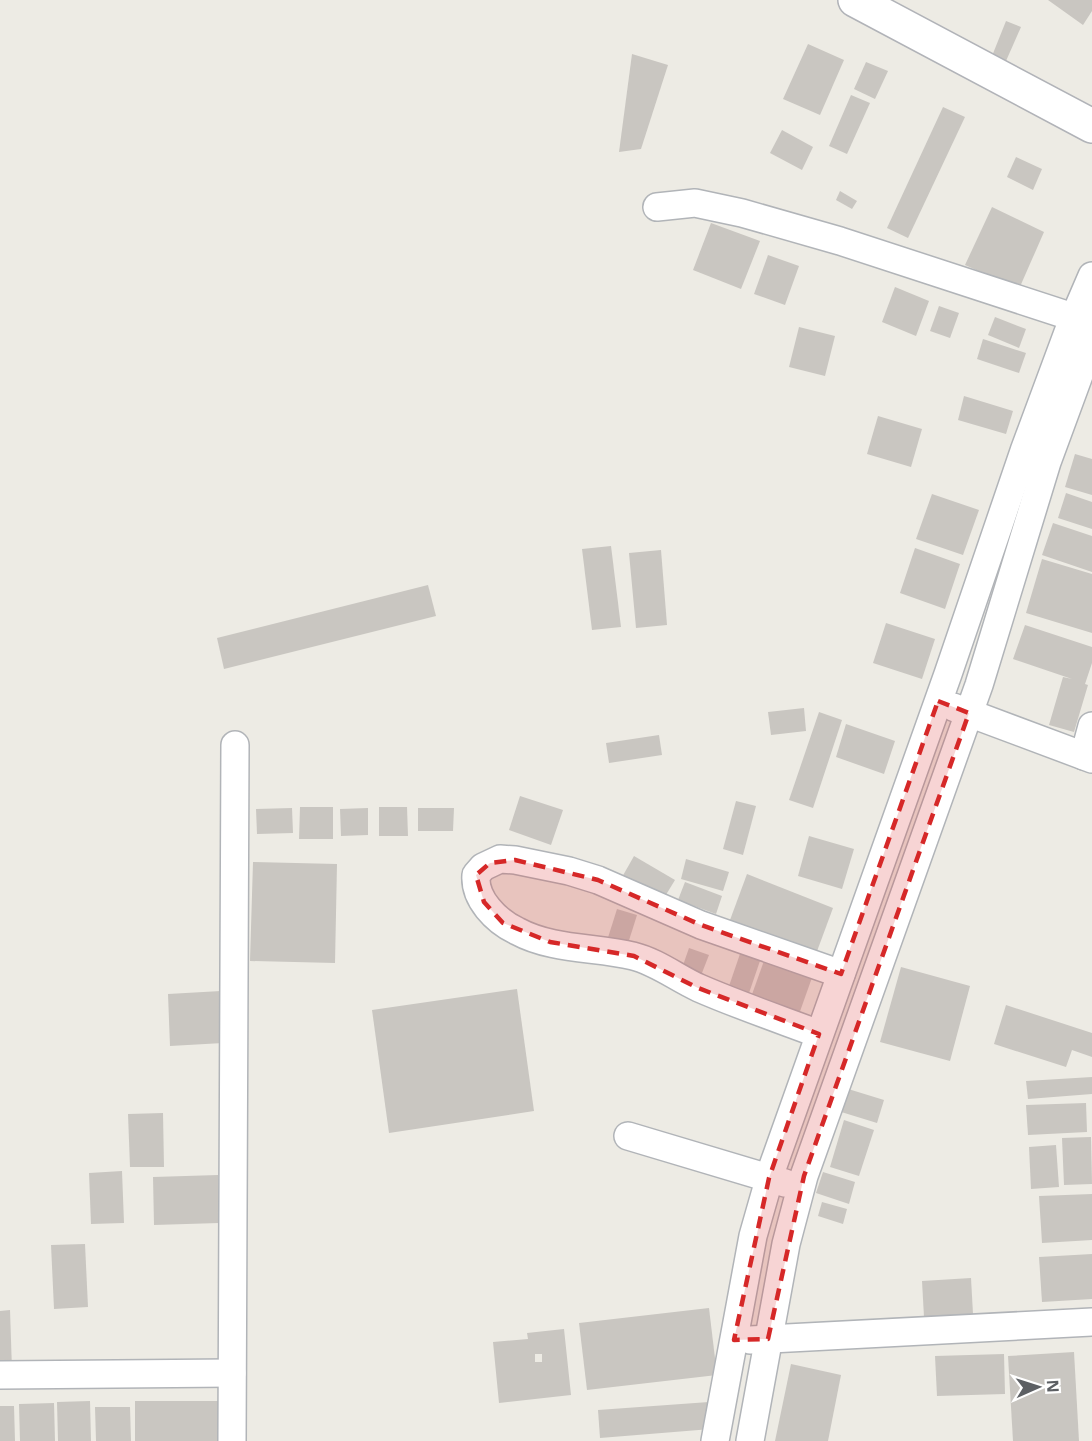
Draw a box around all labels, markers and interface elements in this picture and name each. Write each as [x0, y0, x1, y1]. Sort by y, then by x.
north arrow [1008, 1357, 1068, 1417]
text: N [1042, 1379, 1064, 1393]

